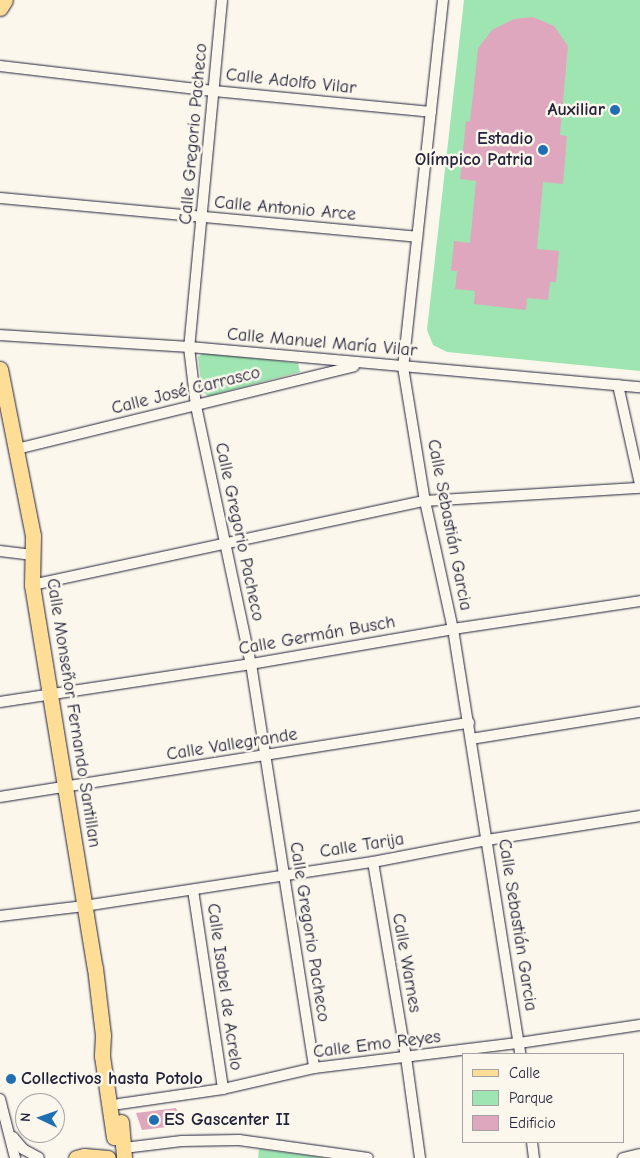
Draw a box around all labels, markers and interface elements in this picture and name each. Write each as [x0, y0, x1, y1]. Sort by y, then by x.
street label: Calle Gregorio Pacheco [175, 42, 213, 226]
street label: Calle Adolfo Vilar [225, 64, 357, 100]
place label: Auxiliar [548, 99, 605, 121]
marker: Auxiliar [609, 104, 621, 116]
place label: Estadio Olímpico Patria [415, 129, 533, 172]
marker: Estadio Olímpico Patria [537, 144, 549, 156]
street label: Calle Antonio Arce [213, 192, 357, 226]
street label: Calle Manuel María Vilar [226, 324, 418, 362]
street label: Calle José Carrasco [109, 362, 263, 420]
street label: Calle Sebastián Garcia [422, 438, 476, 612]
street label: Calle Gregorio Pacheco [210, 441, 268, 623]
street label: Calle Monseñor Fernando Santillan [41, 577, 105, 849]
street label: Calle Germán Busch [237, 612, 397, 660]
street label: Calle Vallegrande [165, 724, 299, 766]
street label: Calle Tarija [318, 829, 406, 863]
street label: Calle Sebastián Garcia [493, 837, 541, 1013]
street label: Calle Gregorio Pacheco [284, 840, 334, 1024]
street label: Calle Isabel de Acrelo [202, 902, 246, 1072]
street label: Calle Warnes [387, 912, 425, 1014]
street label: Calle Emo Reyes [312, 1026, 442, 1064]
legend [462, 1053, 625, 1143]
text: Calle [509, 1064, 540, 1082]
place label: Collectivos hasta Potolo [21, 1068, 203, 1090]
marker: Collectivos hasta Potolo [5, 1073, 17, 1085]
text: Parque [509, 1089, 553, 1107]
north arrow [15, 1093, 65, 1143]
place label: ES Gascenter II [164, 1109, 290, 1131]
text: N [17, 1112, 34, 1122]
marker: ES Gascenter II [148, 1114, 160, 1126]
text: Edificio [509, 1114, 556, 1132]

